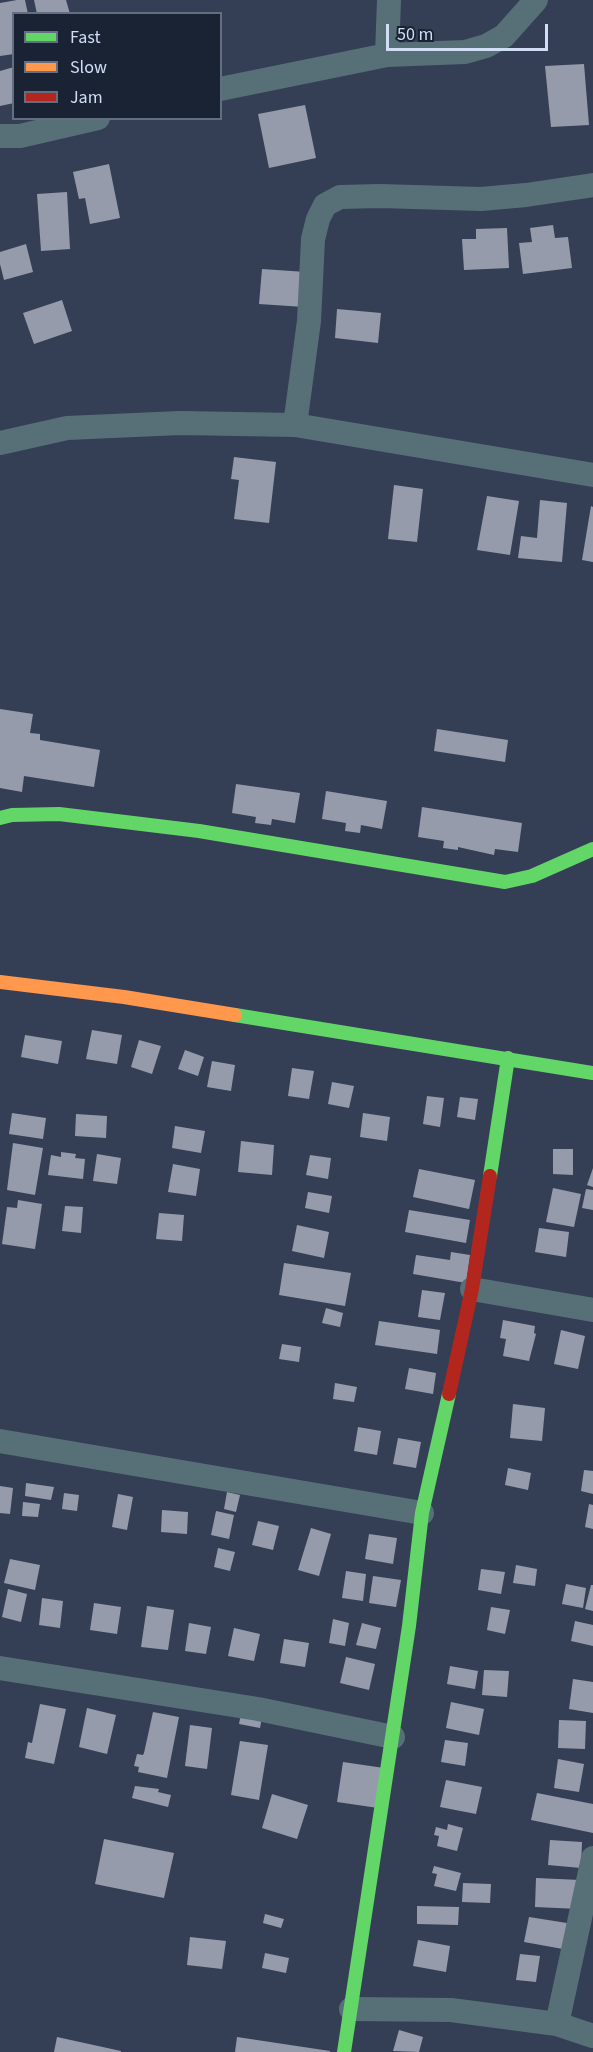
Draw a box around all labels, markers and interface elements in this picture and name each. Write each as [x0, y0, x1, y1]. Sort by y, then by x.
legend [12, 12, 222, 120]
scale bar [389, 12, 551, 50]
text: 50 m [397, 22, 433, 47]
text: Fast [70, 25, 101, 50]
text: Slow [70, 55, 107, 80]
text: Jam [70, 85, 103, 110]

